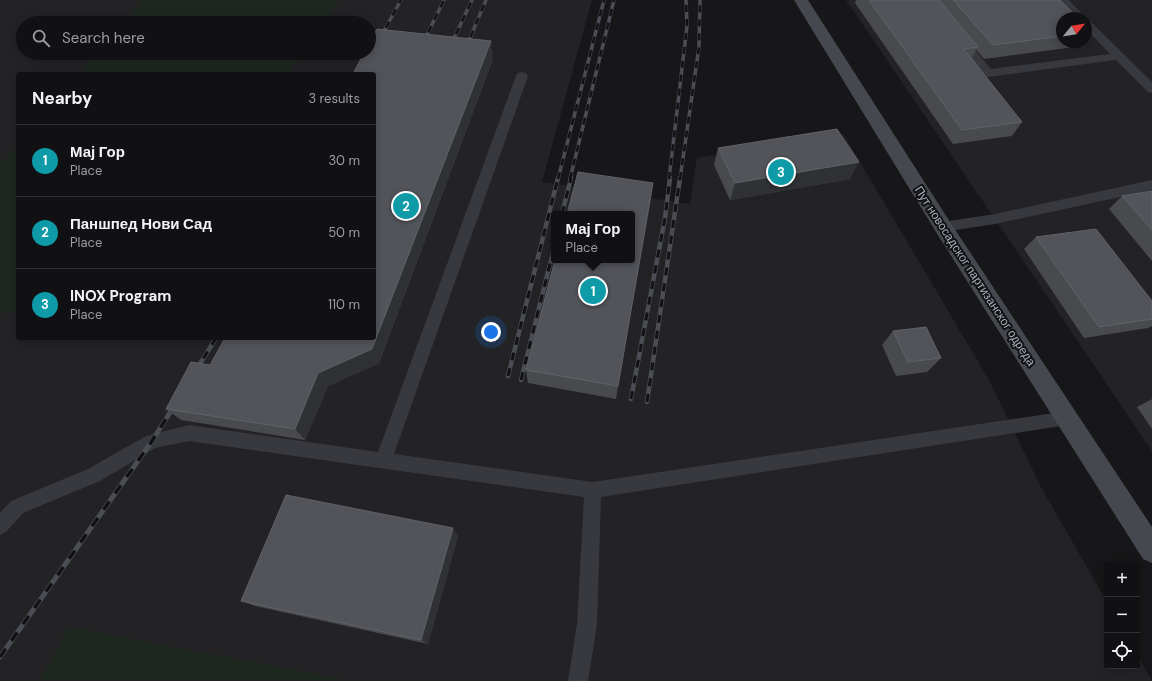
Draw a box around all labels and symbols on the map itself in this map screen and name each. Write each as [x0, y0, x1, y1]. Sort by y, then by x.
north arrow [1056, 12, 1092, 48]
pin: 3 [768, 157, 794, 187]
street label: Пут новосадског партизанског одреда [911, 183, 1039, 369]
pin: 2 [393, 191, 419, 221]
pin: 1 [580, 276, 606, 306]
your location [481, 322, 501, 342]

